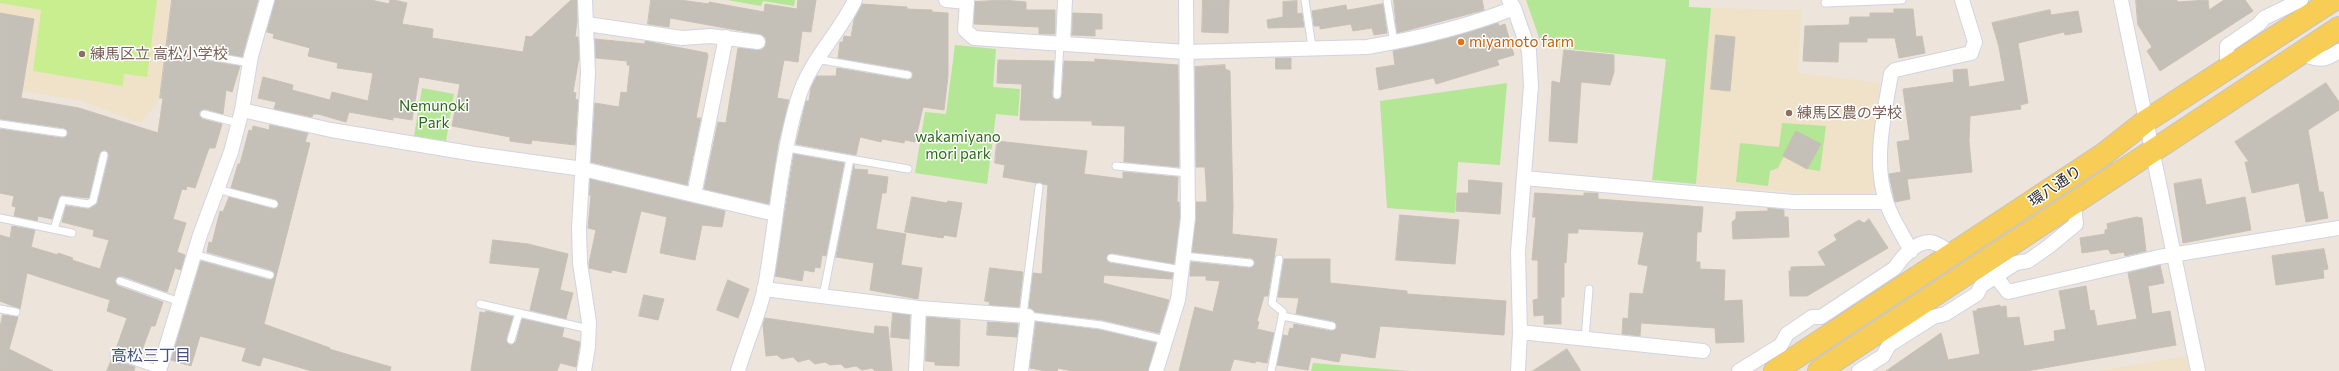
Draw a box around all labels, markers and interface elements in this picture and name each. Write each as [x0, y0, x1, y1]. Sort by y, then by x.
place label: miyamoto farm [1469, 33, 1574, 51]
marker: miyamoto farm [1456, 37, 1466, 47]
place label: 練馬区立 高松小学校 [90, 45, 228, 63]
marker: 練馬区立 高松小学校 [77, 49, 87, 59]
park label: Nemunoki Park [399, 97, 469, 132]
place label: 練馬区農の学校 [1797, 104, 1902, 122]
marker: 練馬区農の学校 [1784, 108, 1794, 118]
park label: wakamiyano mori park [915, 128, 1001, 163]
street label: 環八通り [2025, 162, 2085, 210]
district label: 高松三丁目 [111, 346, 191, 366]

